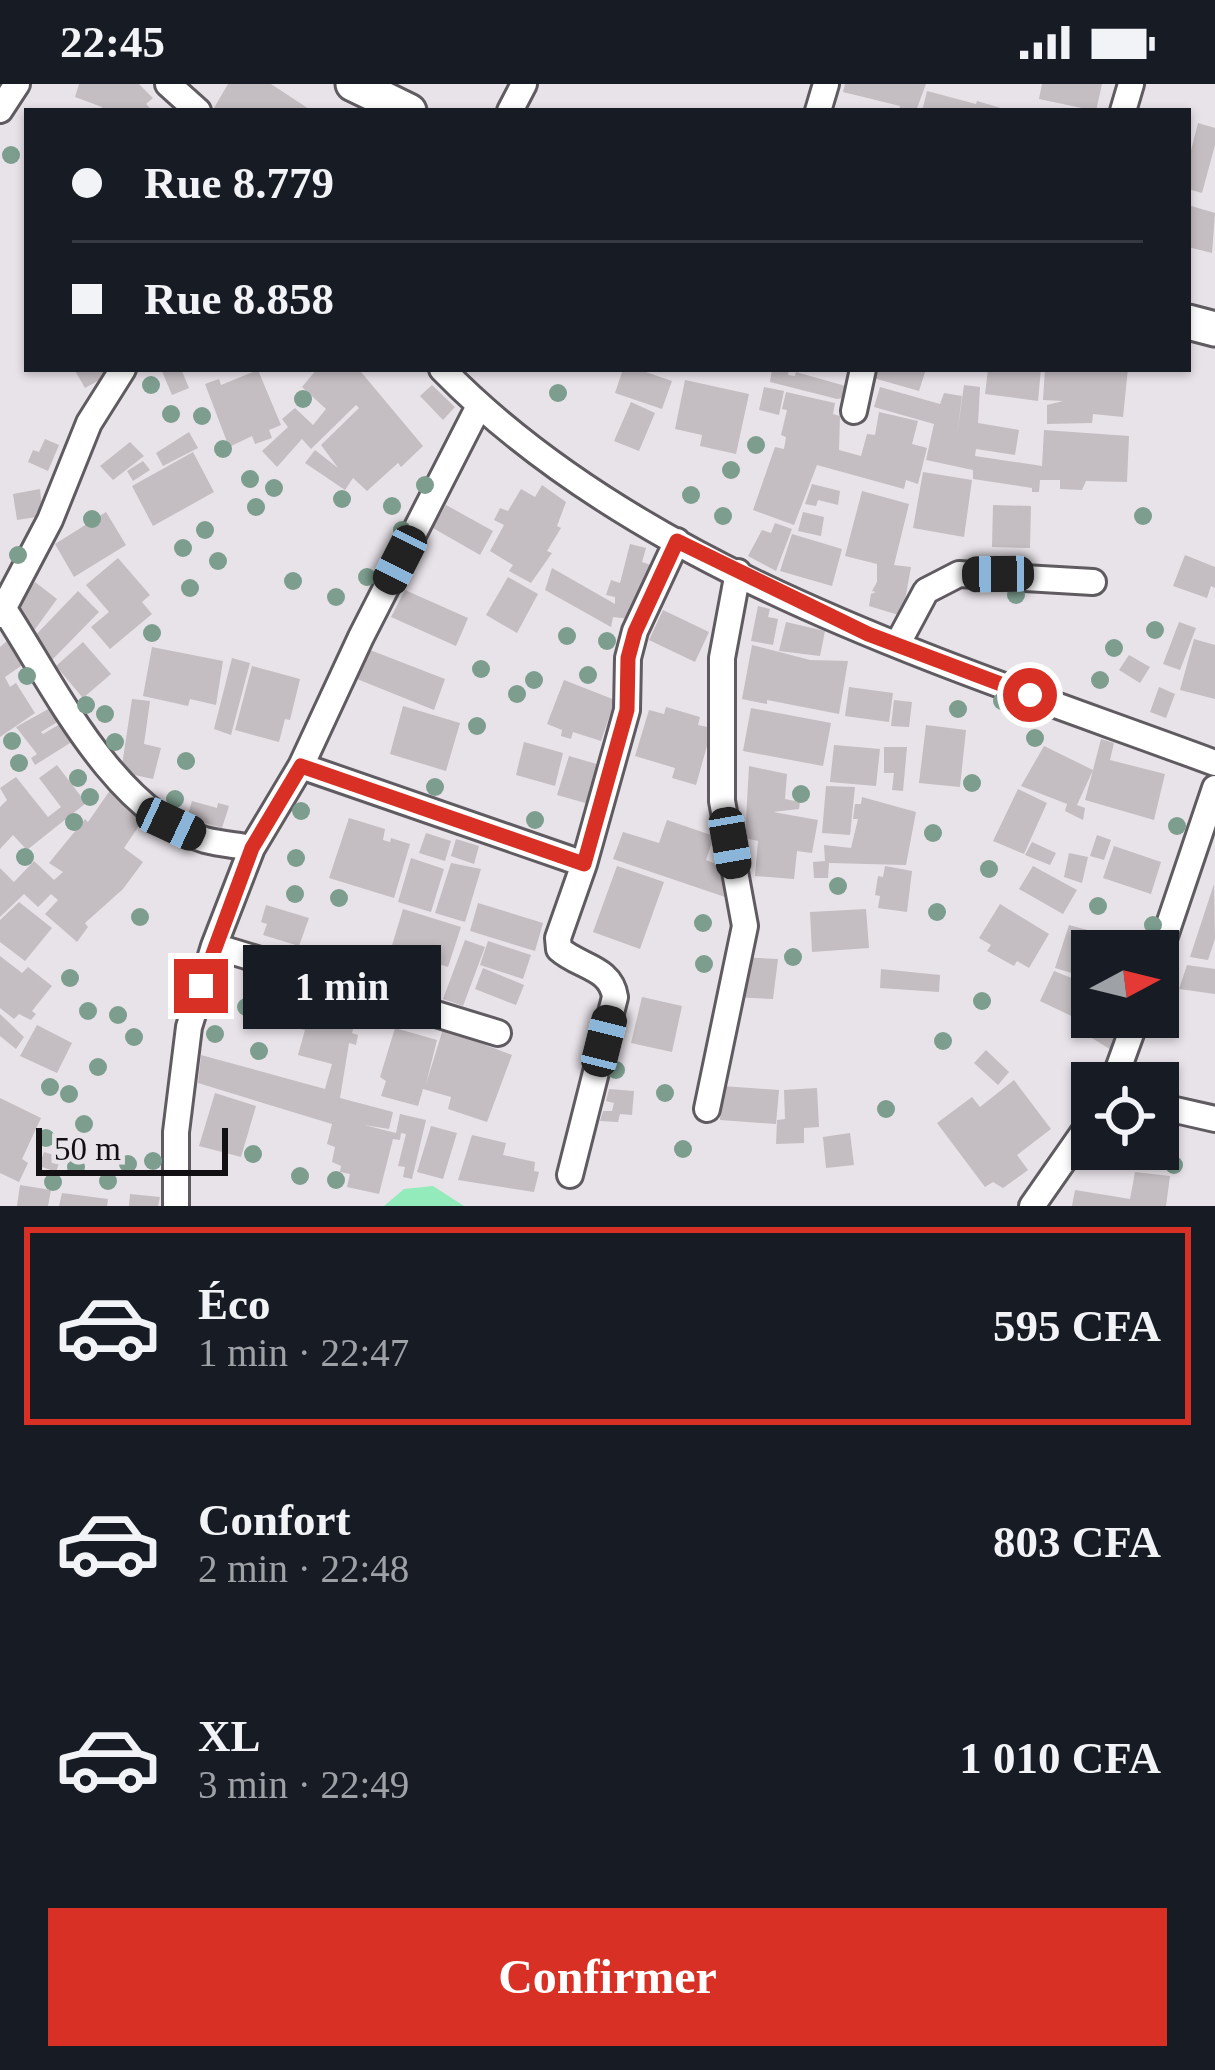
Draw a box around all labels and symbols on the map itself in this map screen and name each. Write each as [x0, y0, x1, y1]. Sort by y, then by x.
car [368, 520, 432, 600]
car [962, 555, 1034, 593]
route start [1003, 668, 1057, 722]
car [131, 792, 211, 856]
car [706, 804, 754, 882]
north arrow [1071, 930, 1179, 1038]
callout: 1 min [243, 944, 441, 1028]
route end [174, 959, 228, 1013]
car [578, 1002, 630, 1080]
scale bar [36, 1122, 228, 1175]

